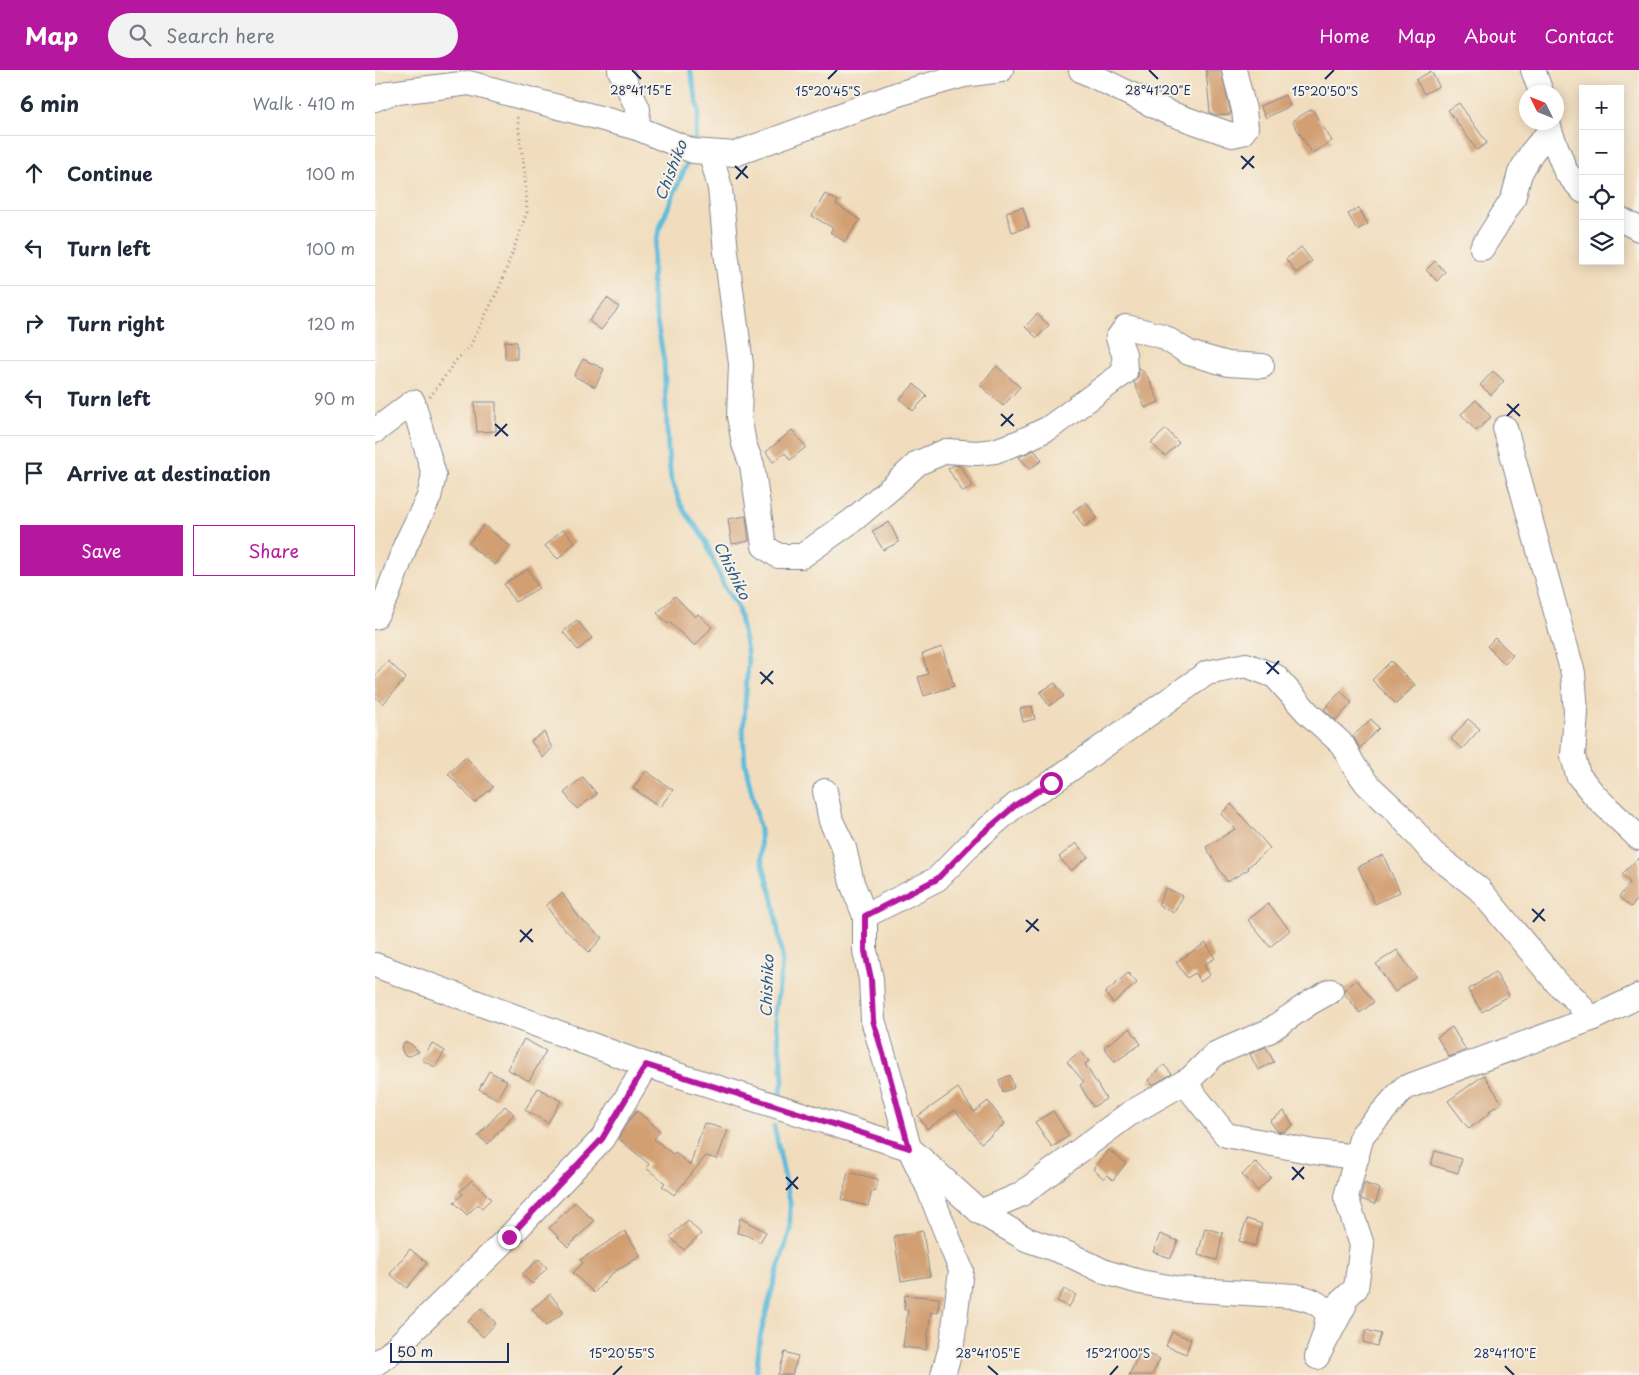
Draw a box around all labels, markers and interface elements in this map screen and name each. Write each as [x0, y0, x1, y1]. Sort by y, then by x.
search box [108, 13, 458, 58]
text: Map [25, 17, 78, 53]
icon: search [126, 21, 154, 49]
text: Search here [166, 21, 275, 49]
text: Home [1319, 22, 1369, 49]
text: Map [1397, 22, 1436, 49]
text: About [1464, 22, 1516, 49]
text: Contact [1544, 22, 1614, 49]
text: 28°41'15"E [610, 81, 672, 99]
text: 28°41'20"E [1125, 81, 1191, 99]
text: 15°20'45"S [795, 82, 861, 100]
text: 15°20'50"S [1292, 82, 1358, 100]
north arrow [1519, 85, 1564, 130]
map controls [1579, 85, 1624, 265]
button: + [1579, 85, 1624, 130]
text: 6 min [20, 87, 79, 119]
text: Walk · 410 m [253, 91, 355, 115]
button: − [1579, 130, 1624, 175]
water label: Chishiko [648, 135, 692, 203]
icon: ahead [20, 159, 48, 187]
text: Continue [67, 159, 153, 187]
text: 100 m [306, 161, 355, 185]
button: locate [1579, 175, 1624, 220]
button: layers [1579, 220, 1624, 265]
icon: left [20, 234, 48, 262]
text: Turn left [67, 234, 151, 262]
text: 100 m [306, 236, 355, 260]
icon: right [20, 309, 48, 337]
text: Turn right [67, 309, 165, 337]
text: 120 m [308, 311, 355, 335]
icon: left [20, 384, 48, 412]
text: Turn left [67, 384, 151, 412]
text: 90 m [314, 386, 355, 410]
icon: arrive [20, 459, 48, 487]
text: Arrive at destination [67, 459, 271, 487]
button: Save [20, 525, 183, 576]
button: Share [193, 525, 355, 576]
water label: Chishiko [709, 537, 758, 604]
route start [1040, 772, 1063, 795]
water label: Chishiko [753, 953, 779, 1018]
route end [498, 1226, 521, 1249]
scale bar [390, 1340, 509, 1363]
text: 50 m [397, 1341, 433, 1362]
text: 15°20'55"S [589, 1344, 655, 1362]
text: 28°41'05"E [955, 1344, 1021, 1362]
text: 15°21'00"S [1086, 1344, 1150, 1362]
text: 28°41'10"E [1473, 1344, 1537, 1362]

